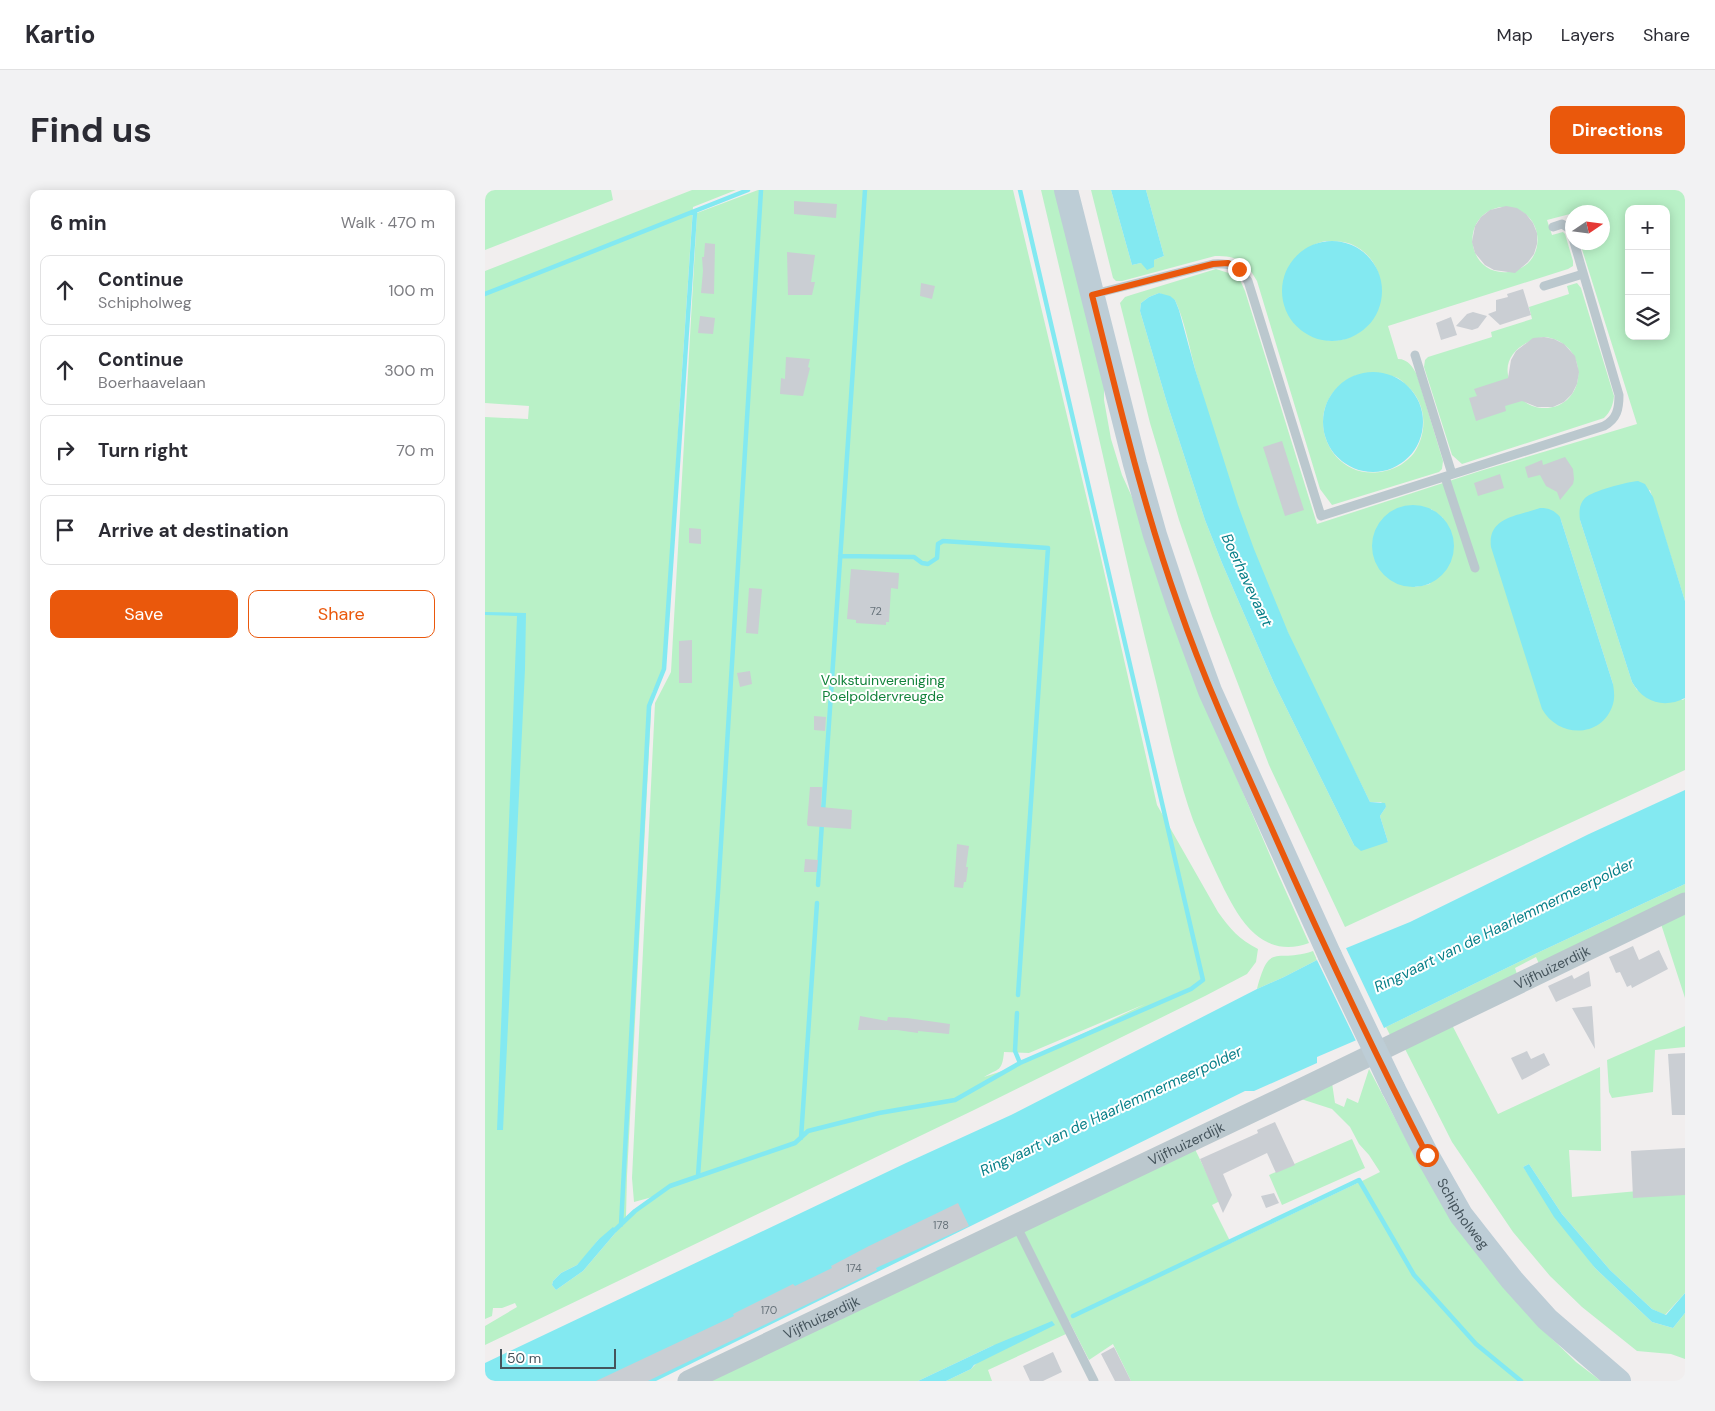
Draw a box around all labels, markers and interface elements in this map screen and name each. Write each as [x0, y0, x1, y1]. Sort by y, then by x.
text: Kartio [25, 19, 95, 50]
text: Map [1497, 23, 1533, 47]
text: Layers [1561, 23, 1615, 47]
text: Share [1643, 23, 1690, 47]
button: Directions [1550, 106, 1685, 154]
text: Find us [30, 107, 152, 153]
north arrow [1565, 205, 1610, 250]
map controls [1625, 205, 1670, 340]
button: + [1625, 205, 1670, 250]
text: 6 min [50, 209, 107, 237]
text: Walk · 470 m [341, 212, 435, 233]
button: − [1625, 250, 1670, 295]
route end [1228, 258, 1251, 281]
text: Continue [98, 267, 184, 292]
icon: ahead [51, 276, 79, 304]
text: 100 m [389, 280, 434, 301]
text: Schipholweg [98, 292, 192, 313]
button: layers [1625, 295, 1670, 340]
text: Continue [98, 347, 184, 372]
icon: ahead [51, 356, 79, 384]
text: 300 m [384, 360, 434, 381]
text: Boerhaavelaan [98, 372, 206, 393]
icon: right [51, 436, 79, 464]
text: Turn right [98, 438, 188, 463]
text: 70 m [396, 440, 434, 461]
icon: arrive [51, 516, 79, 544]
text: Arrive at destination [98, 518, 289, 543]
water label: Boerhavevaart [1217, 530, 1277, 630]
button: Save [50, 590, 238, 638]
button: Share [248, 590, 435, 638]
house number: 72 [870, 604, 882, 618]
park label: Volkstuinvereniging Poelpoldervreugde [821, 671, 945, 705]
water label: Ringvaart van de Haarlemmermeerpolder [1371, 853, 1638, 997]
street label: Vijfhuizerdijk [1511, 941, 1593, 993]
water label: Ringvaart van de Haarlemmermeerpolder [977, 1041, 1246, 1181]
street label: Vijfhuizerdijk [1145, 1118, 1227, 1169]
route start [1416, 1144, 1439, 1167]
street label: Schipholweg [1433, 1175, 1493, 1253]
house number: 178 [933, 1218, 949, 1232]
house number: 174 [846, 1261, 862, 1275]
street label: Vijfhuizerdijk [781, 1291, 863, 1343]
house number: 170 [761, 1303, 777, 1317]
scale bar [500, 1346, 616, 1369]
text: 50 m [507, 1349, 541, 1367]

